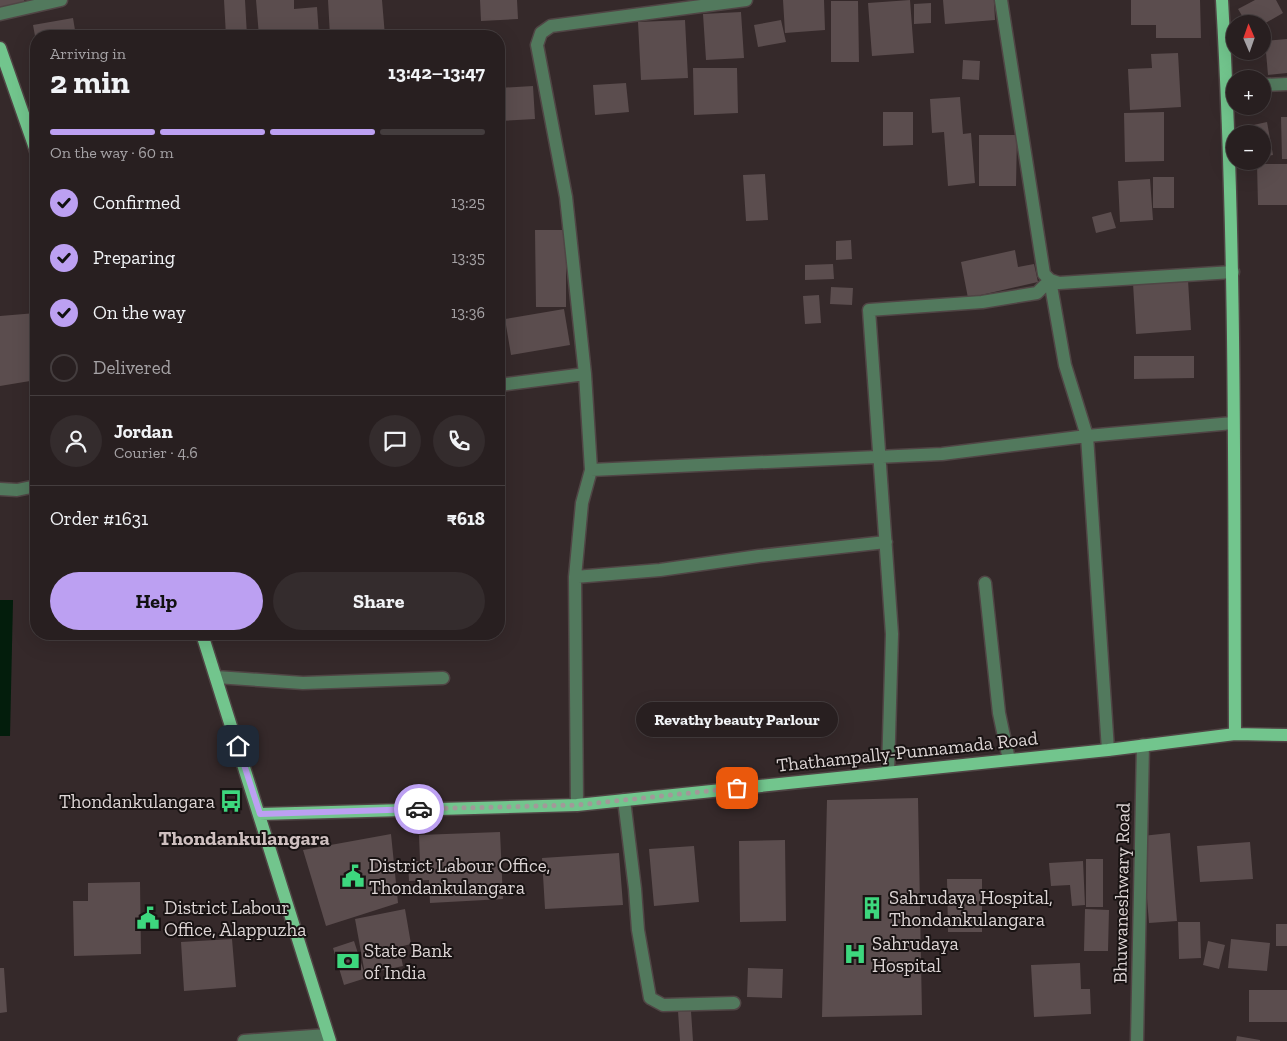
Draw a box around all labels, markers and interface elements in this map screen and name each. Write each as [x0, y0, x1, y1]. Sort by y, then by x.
north arrow [1226, 15, 1271, 60]
map controls [1226, 15, 1271, 170]
text: Arriving in [50, 44, 126, 63]
text: 13:42–13:47 [388, 61, 485, 84]
text: 2 min [50, 63, 130, 101]
button: + [1226, 70, 1271, 115]
button: − [1226, 125, 1271, 170]
text: On the way · 60 m [50, 143, 174, 162]
icon: check [50, 189, 78, 217]
text: Confirmed [93, 191, 180, 214]
text: 13:25 [451, 193, 485, 212]
icon: check [50, 244, 78, 272]
text: Preparing [93, 246, 175, 269]
text: 13:35 [451, 248, 485, 267]
icon: check [50, 299, 78, 327]
text: On the way [93, 301, 186, 324]
text: 13:36 [451, 303, 485, 322]
text: Delivered [93, 356, 171, 379]
button: person [50, 415, 102, 467]
button: chat [369, 415, 421, 467]
button: phone [433, 415, 485, 467]
text: Jordan [114, 420, 173, 443]
text: Courier · 4.6 [114, 443, 198, 462]
text: Order #1631 [50, 507, 148, 530]
text: ₹618 [447, 507, 485, 530]
button: Help [50, 572, 263, 630]
button: Share [273, 572, 485, 630]
callout: Revathy beauty Parlour [636, 703, 838, 738]
text: Revathy beauty Parlour [654, 710, 820, 729]
pin [217, 725, 259, 767]
street label: Thathampally-Punnamada Road [775, 726, 1039, 777]
icon: home [224, 732, 252, 760]
pin [716, 767, 758, 809]
icon: bag [723, 774, 751, 802]
courier [394, 784, 444, 834]
bus stop icon: Thondankulangara [218, 788, 244, 814]
place label: Thondankulangara [59, 790, 215, 813]
icon: car [405, 795, 433, 823]
street label: Bhuwaneshwary Road [1108, 802, 1135, 984]
district label: Thondankulangara [158, 826, 330, 850]
place label: District Labour Office, Thondankulangara [369, 854, 550, 899]
public building icon: District Labour Office, Thondankulangara [340, 863, 366, 889]
place label: Sahrudaya Hospital, Thondankulangara [889, 886, 1053, 931]
building icon: Sahrudaya Hospital, Thondankulangara [859, 895, 885, 921]
place label: District Labour Office, Alappuzha [164, 896, 306, 941]
public building icon: District Labour Office, Alappuzha [135, 905, 161, 931]
place label: Sahrudaya Hospital [872, 932, 959, 977]
place label: State Bank of India [364, 939, 452, 984]
hospital icon: Sahrudaya Hospital [842, 941, 868, 967]
bank icon: State Bank of India [335, 948, 361, 974]

